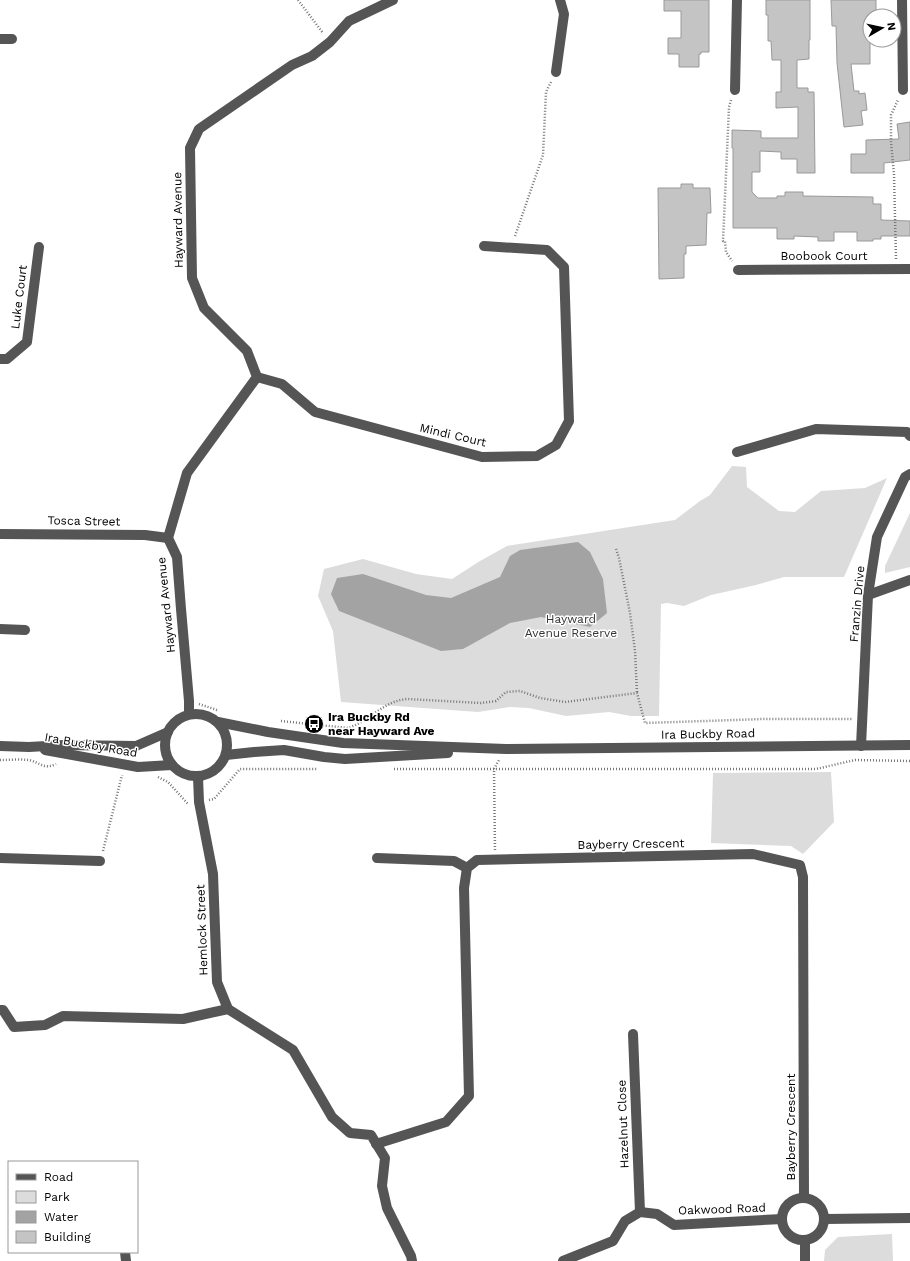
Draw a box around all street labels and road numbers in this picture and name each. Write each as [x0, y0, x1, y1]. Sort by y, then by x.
street label: Hayward Avenue [170, 172, 186, 268]
street label: Boobook Court [780, 249, 868, 263]
street label: Luke Court [8, 264, 30, 330]
street label: Mindi Court [418, 421, 488, 449]
street label: Tosca Street [47, 513, 121, 529]
street label: Hayward Avenue [154, 556, 178, 654]
street label: Franzin Drive [847, 565, 867, 643]
street label: Ira Buckby Road [661, 726, 755, 742]
street label: Ira Buckby Road [43, 730, 139, 760]
street label: Bayberry Crescent [577, 836, 685, 852]
street label: Hemlock Street [193, 884, 211, 976]
street label: Bayberry Crescent [784, 1074, 798, 1180]
street label: Hazelnut Close [614, 1079, 632, 1169]
street label: Oakwood Road [678, 1200, 766, 1218]

